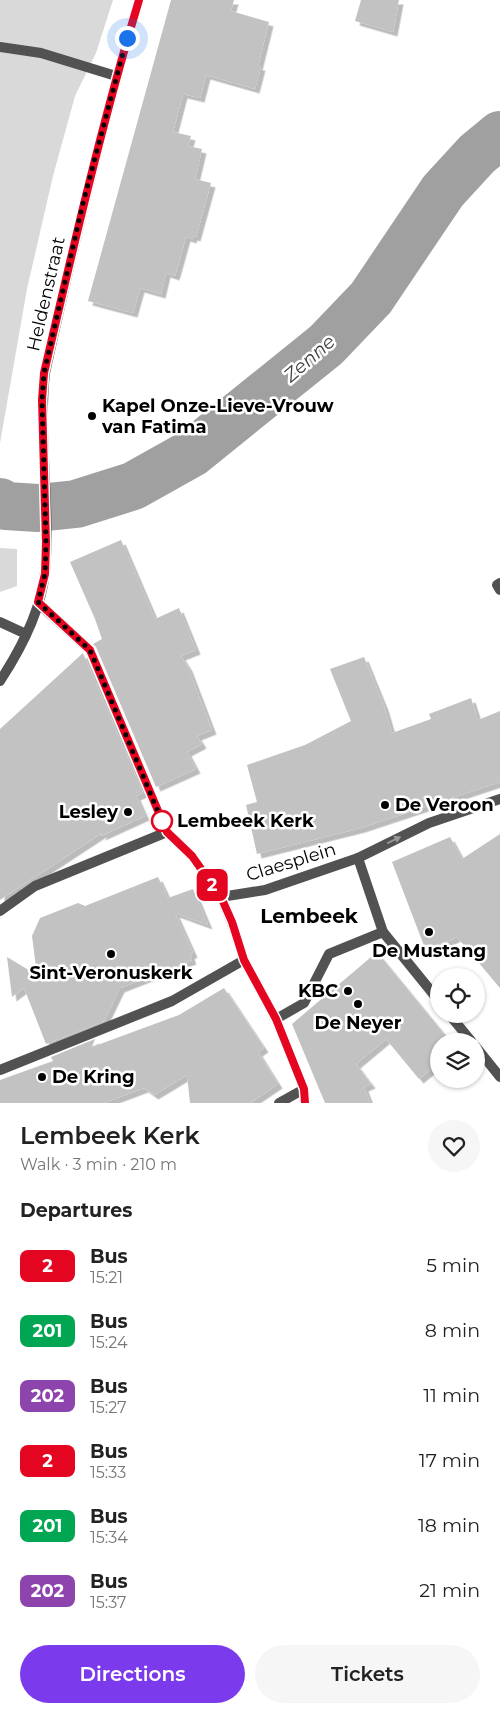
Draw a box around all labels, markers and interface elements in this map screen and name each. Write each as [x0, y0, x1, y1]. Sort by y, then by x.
your location [115, 26, 140, 51]
street label: Heldenstraat [22, 235, 70, 353]
water label: Zenne [278, 330, 340, 388]
place label: Kapel Onze-Lieve-Vrouw van Fatima [101, 395, 334, 438]
marker: Kapel Onze-Lieve-Vrouw van Fatima [86, 410, 98, 422]
place label: De Veroon [395, 794, 494, 816]
marker: De Veroon [379, 799, 391, 811]
place label: Lesley [59, 801, 118, 823]
marker: Lesley [122, 806, 134, 818]
marker: Lembeek Kerk [151, 810, 173, 832]
place label: Lembeek Kerk [177, 810, 314, 832]
one-way arrow [386, 836, 401, 844]
street label: Claesplein [243, 838, 339, 886]
line badge: 2 [196, 869, 228, 901]
text: 2 [207, 874, 217, 896]
district label: Lembeek [260, 904, 359, 928]
marker: De Mustang [423, 926, 435, 938]
place label: De Mustang [372, 940, 486, 962]
marker: Sint-Veronuskerk [105, 948, 117, 960]
place label: Sint-Veronuskerk [29, 962, 193, 984]
map controls [430, 968, 485, 1088]
button: locate [430, 968, 485, 1023]
place label: KBC [298, 980, 338, 1002]
marker: KBC [342, 985, 354, 997]
marker: De Neyer [352, 998, 364, 1010]
place label: De Neyer [315, 1012, 402, 1034]
button: layers [430, 1033, 485, 1088]
place label: De Kring [52, 1066, 135, 1088]
marker: De Kring [36, 1071, 48, 1083]
button: heart [428, 1120, 480, 1172]
text: Lembeek Kerk [20, 1121, 200, 1150]
text: Walk · 3 min · 210 m [20, 1155, 177, 1174]
text: Departures [20, 1199, 132, 1222]
text: Bus [90, 1245, 128, 1268]
text: 5 min [426, 1254, 480, 1277]
text: 2 [42, 1255, 53, 1277]
text: 15:21 [90, 1268, 123, 1287]
text: Bus [90, 1310, 128, 1333]
text: 8 min [425, 1319, 480, 1342]
text: 201 [33, 1320, 62, 1342]
text: 15:24 [90, 1333, 128, 1352]
text: Bus [90, 1375, 128, 1398]
text: 11 min [423, 1384, 480, 1407]
text: 202 [31, 1385, 64, 1407]
text: 15:27 [90, 1398, 127, 1417]
text: Bus [90, 1440, 128, 1463]
text: 17 min [419, 1449, 480, 1472]
text: 2 [42, 1450, 53, 1472]
text: 15:33 [90, 1463, 126, 1482]
text: Bus [90, 1505, 128, 1528]
text: 18 min [418, 1514, 480, 1537]
text: 201 [33, 1515, 62, 1537]
text: 15:34 [90, 1528, 128, 1547]
text: Bus [90, 1570, 128, 1593]
text: 21 min [419, 1579, 480, 1602]
text: 202 [31, 1580, 64, 1602]
text: 15:37 [90, 1593, 126, 1612]
button: Directions [20, 1645, 245, 1703]
button: Tickets [255, 1645, 480, 1703]

